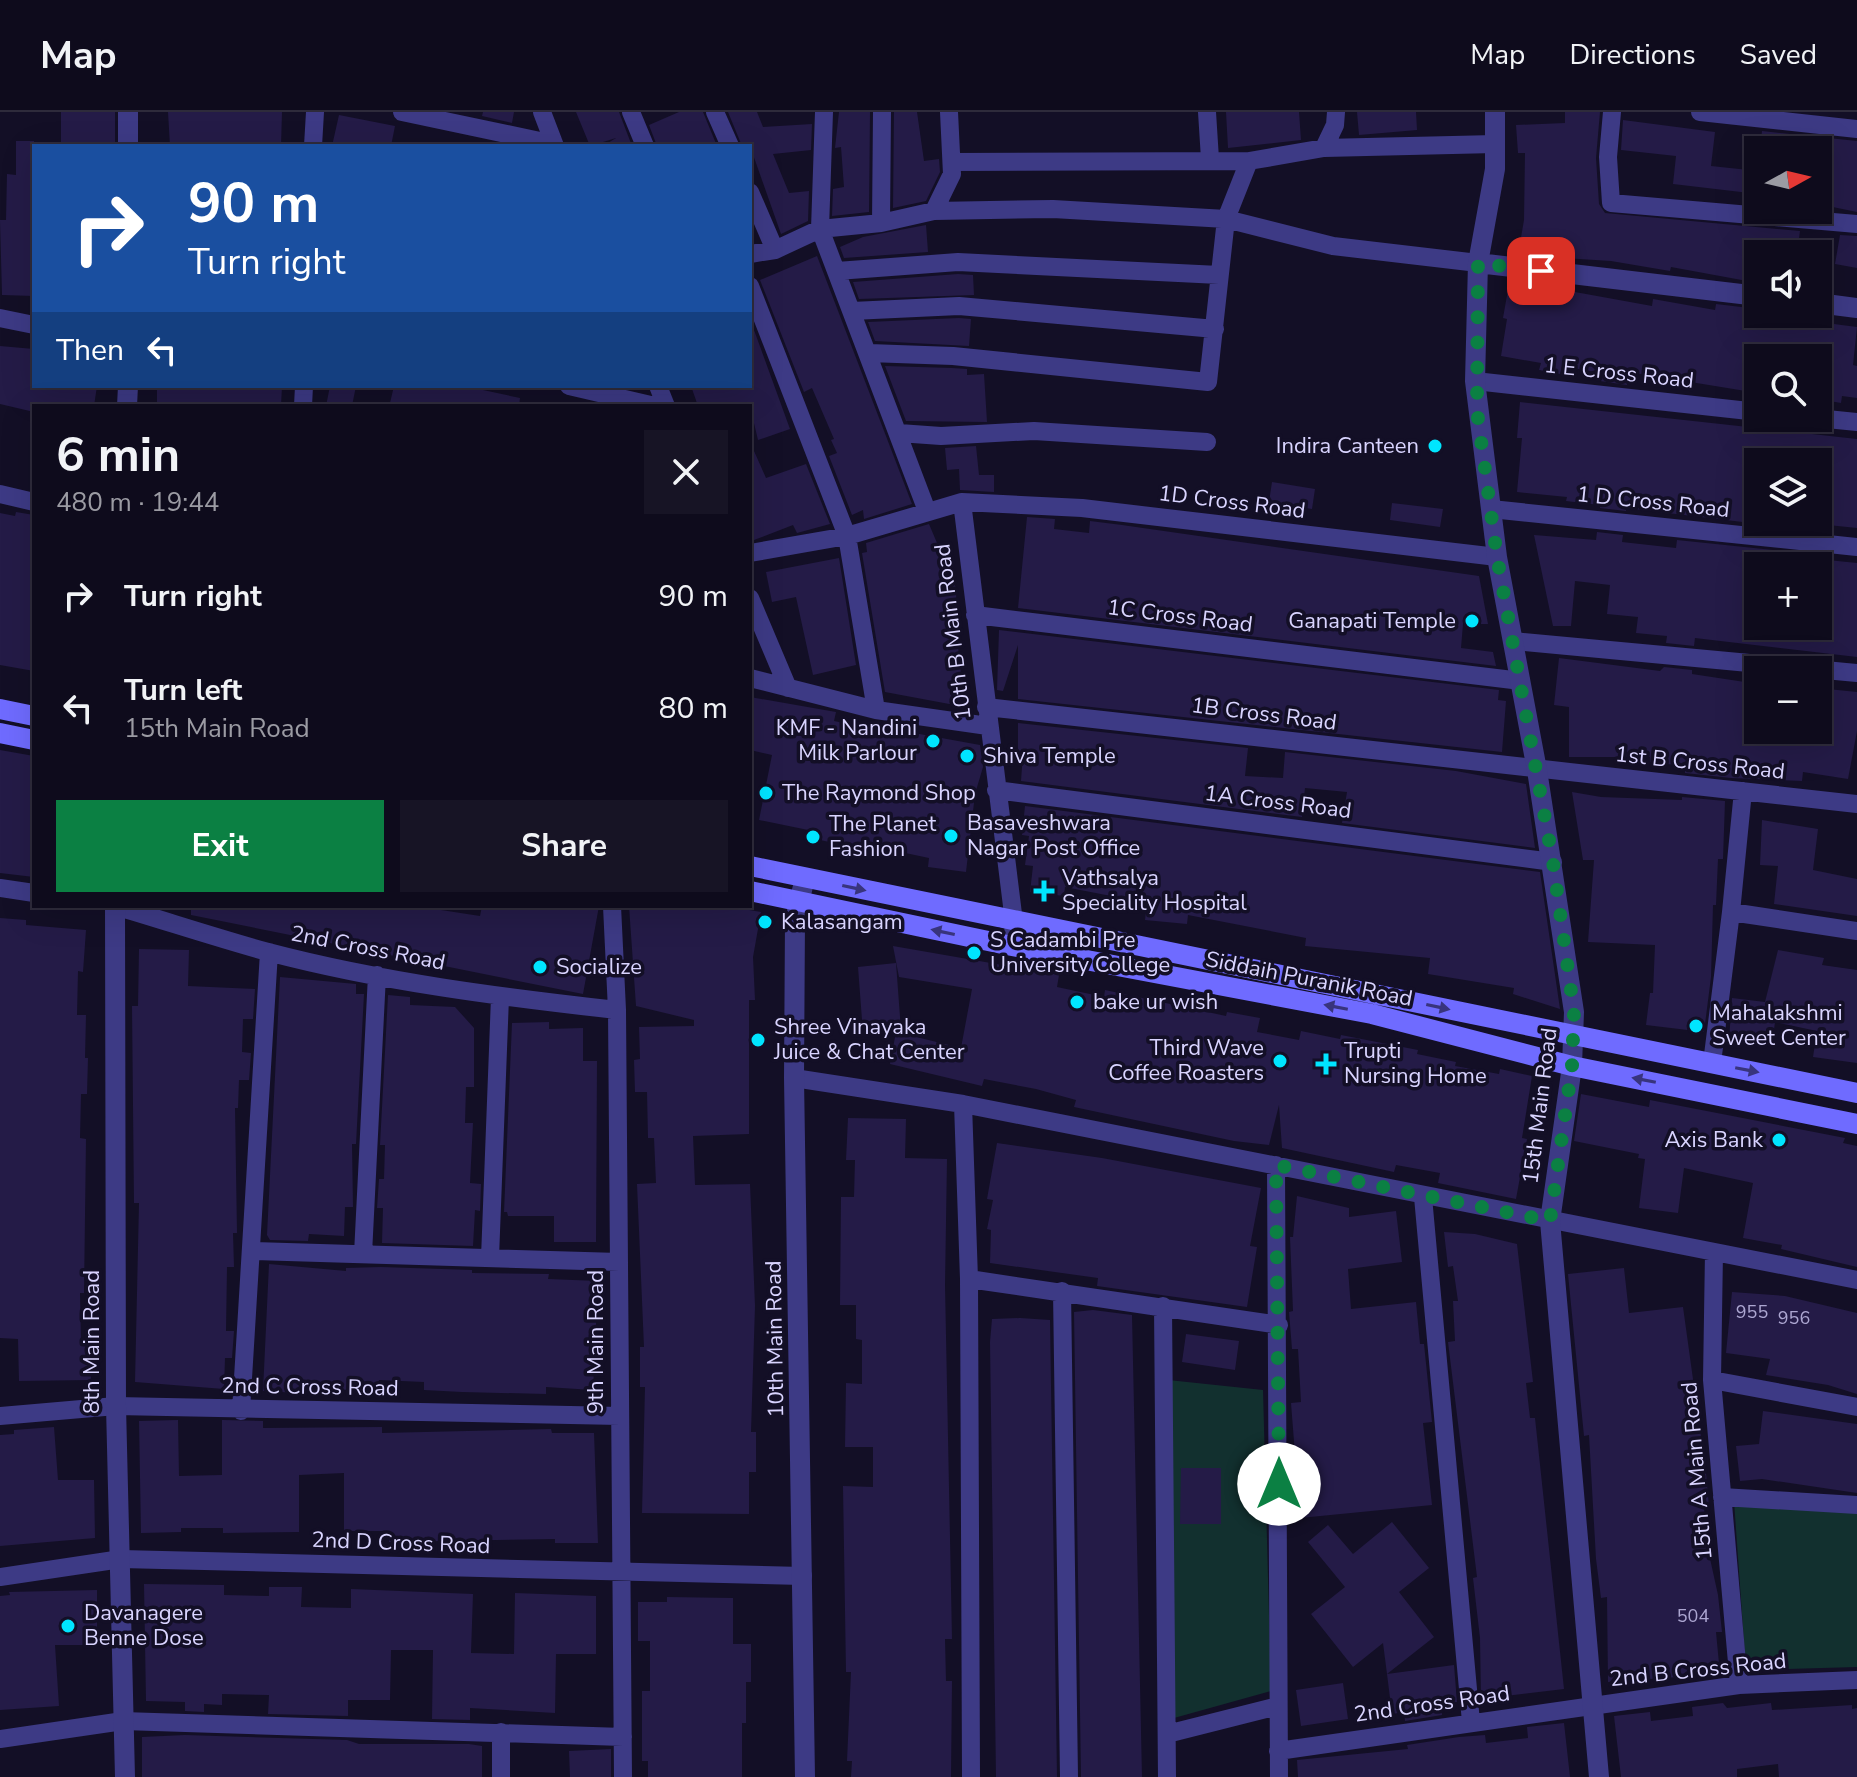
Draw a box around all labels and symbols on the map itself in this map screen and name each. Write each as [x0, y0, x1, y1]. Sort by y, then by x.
north arrow [1744, 136, 1832, 224]
pin [1507, 237, 1575, 305]
street label: 1 E Cross Road [1543, 350, 1695, 396]
place label: Indira Canteen [1276, 431, 1419, 461]
marker: Indira Canteen [1426, 437, 1444, 455]
street label: 1D Cross Road [1157, 478, 1307, 526]
street label: 1 D Cross Road [1575, 479, 1731, 525]
street label: 10th B Main Road [927, 542, 979, 722]
street label: 1C Cross Road [1105, 592, 1255, 640]
place label: Ganapati Temple [1288, 606, 1456, 636]
marker: Ganapati Temple [1463, 612, 1481, 630]
street label: 1B Cross Road [1189, 690, 1339, 738]
place label: KMF - Nandini Milk Parlour [776, 713, 917, 768]
marker: KMF - Nandini Milk Parlour [924, 732, 942, 750]
street label: 1st B Cross Road [1614, 739, 1786, 787]
place label: Shiva Temple [983, 741, 1116, 771]
marker: Shiva Temple [958, 747, 976, 765]
place label: The Raymond Shop [782, 778, 976, 808]
street label: 1A Cross Road [1203, 778, 1353, 826]
marker: The Raymond Shop [757, 784, 775, 802]
place label: Basaveshwara Nagar Post Office [967, 808, 1140, 863]
place label: The Planet Fashion [829, 809, 936, 864]
marker: Basaveshwara Nagar Post Office [942, 827, 960, 845]
marker: The Planet Fashion [804, 828, 822, 846]
place label: Vathsalya Speciality Hospital [1061, 863, 1247, 918]
marker: Vathsalya Speciality Hospital [1033, 880, 1055, 902]
one-way arrow [841, 882, 866, 895]
place label: Kalasangam [781, 907, 903, 937]
marker: Kalasangam [756, 913, 774, 931]
street label: 2nd Cross Road [288, 918, 448, 978]
one-way arrow [931, 925, 956, 937]
place label: S Cadambi Pre University College [990, 925, 1170, 980]
marker: S Cadambi Pre University College [965, 944, 983, 962]
street label: Siddaih Puranik Road [1203, 944, 1415, 1014]
place label: Socialize [556, 952, 642, 982]
marker: Socialize [531, 958, 549, 976]
place label: bake ur wish [1093, 987, 1218, 1017]
marker: bake ur wish [1068, 993, 1086, 1011]
place label: Mahalakshmi Sweet Center [1712, 998, 1846, 1053]
one-way arrow [1323, 1001, 1348, 1013]
one-way arrow [1425, 1001, 1450, 1014]
place label: Shree Vinayaka Juice & Chat Center [773, 1012, 965, 1067]
marker: Mahalakshmi Sweet Center [1687, 1017, 1705, 1035]
street label: 15th Main Road [1516, 1026, 1564, 1186]
marker: Shree Vinayaka Juice & Chat Center [749, 1031, 767, 1049]
place label: Third Wave Coffee Roasters [1108, 1033, 1264, 1088]
place label: Trupti Nursing Home [1344, 1036, 1487, 1091]
marker: Third Wave Coffee Roasters [1271, 1052, 1289, 1070]
marker: Trupti Nursing Home [1315, 1053, 1337, 1075]
one-way arrow [1735, 1065, 1760, 1077]
one-way arrow [1631, 1073, 1656, 1086]
place label: Axis Bank [1665, 1125, 1764, 1155]
marker: Axis Bank [1770, 1131, 1788, 1149]
street label: 10th Main Road [759, 1260, 791, 1418]
street label: 8th Main Road [77, 1270, 107, 1414]
street label: 9th Main Road [581, 1270, 611, 1414]
house number: 955 [1736, 1300, 1768, 1324]
house number: 956 [1778, 1306, 1810, 1330]
street label: 2nd C Cross Road [221, 1370, 399, 1404]
street label: 15th A Main Road [1674, 1381, 1720, 1561]
position arrow [1237, 1442, 1321, 1526]
street label: 2nd D Cross Road [311, 1525, 491, 1561]
place label: Davanagere Benne Dose [84, 1598, 204, 1653]
house number: 504 [1677, 1604, 1709, 1628]
marker: Davanagere Benne Dose [59, 1617, 77, 1635]
street label: 2nd B Cross Road [1608, 1646, 1788, 1694]
street label: 2nd Cross Road [1352, 1678, 1512, 1730]

